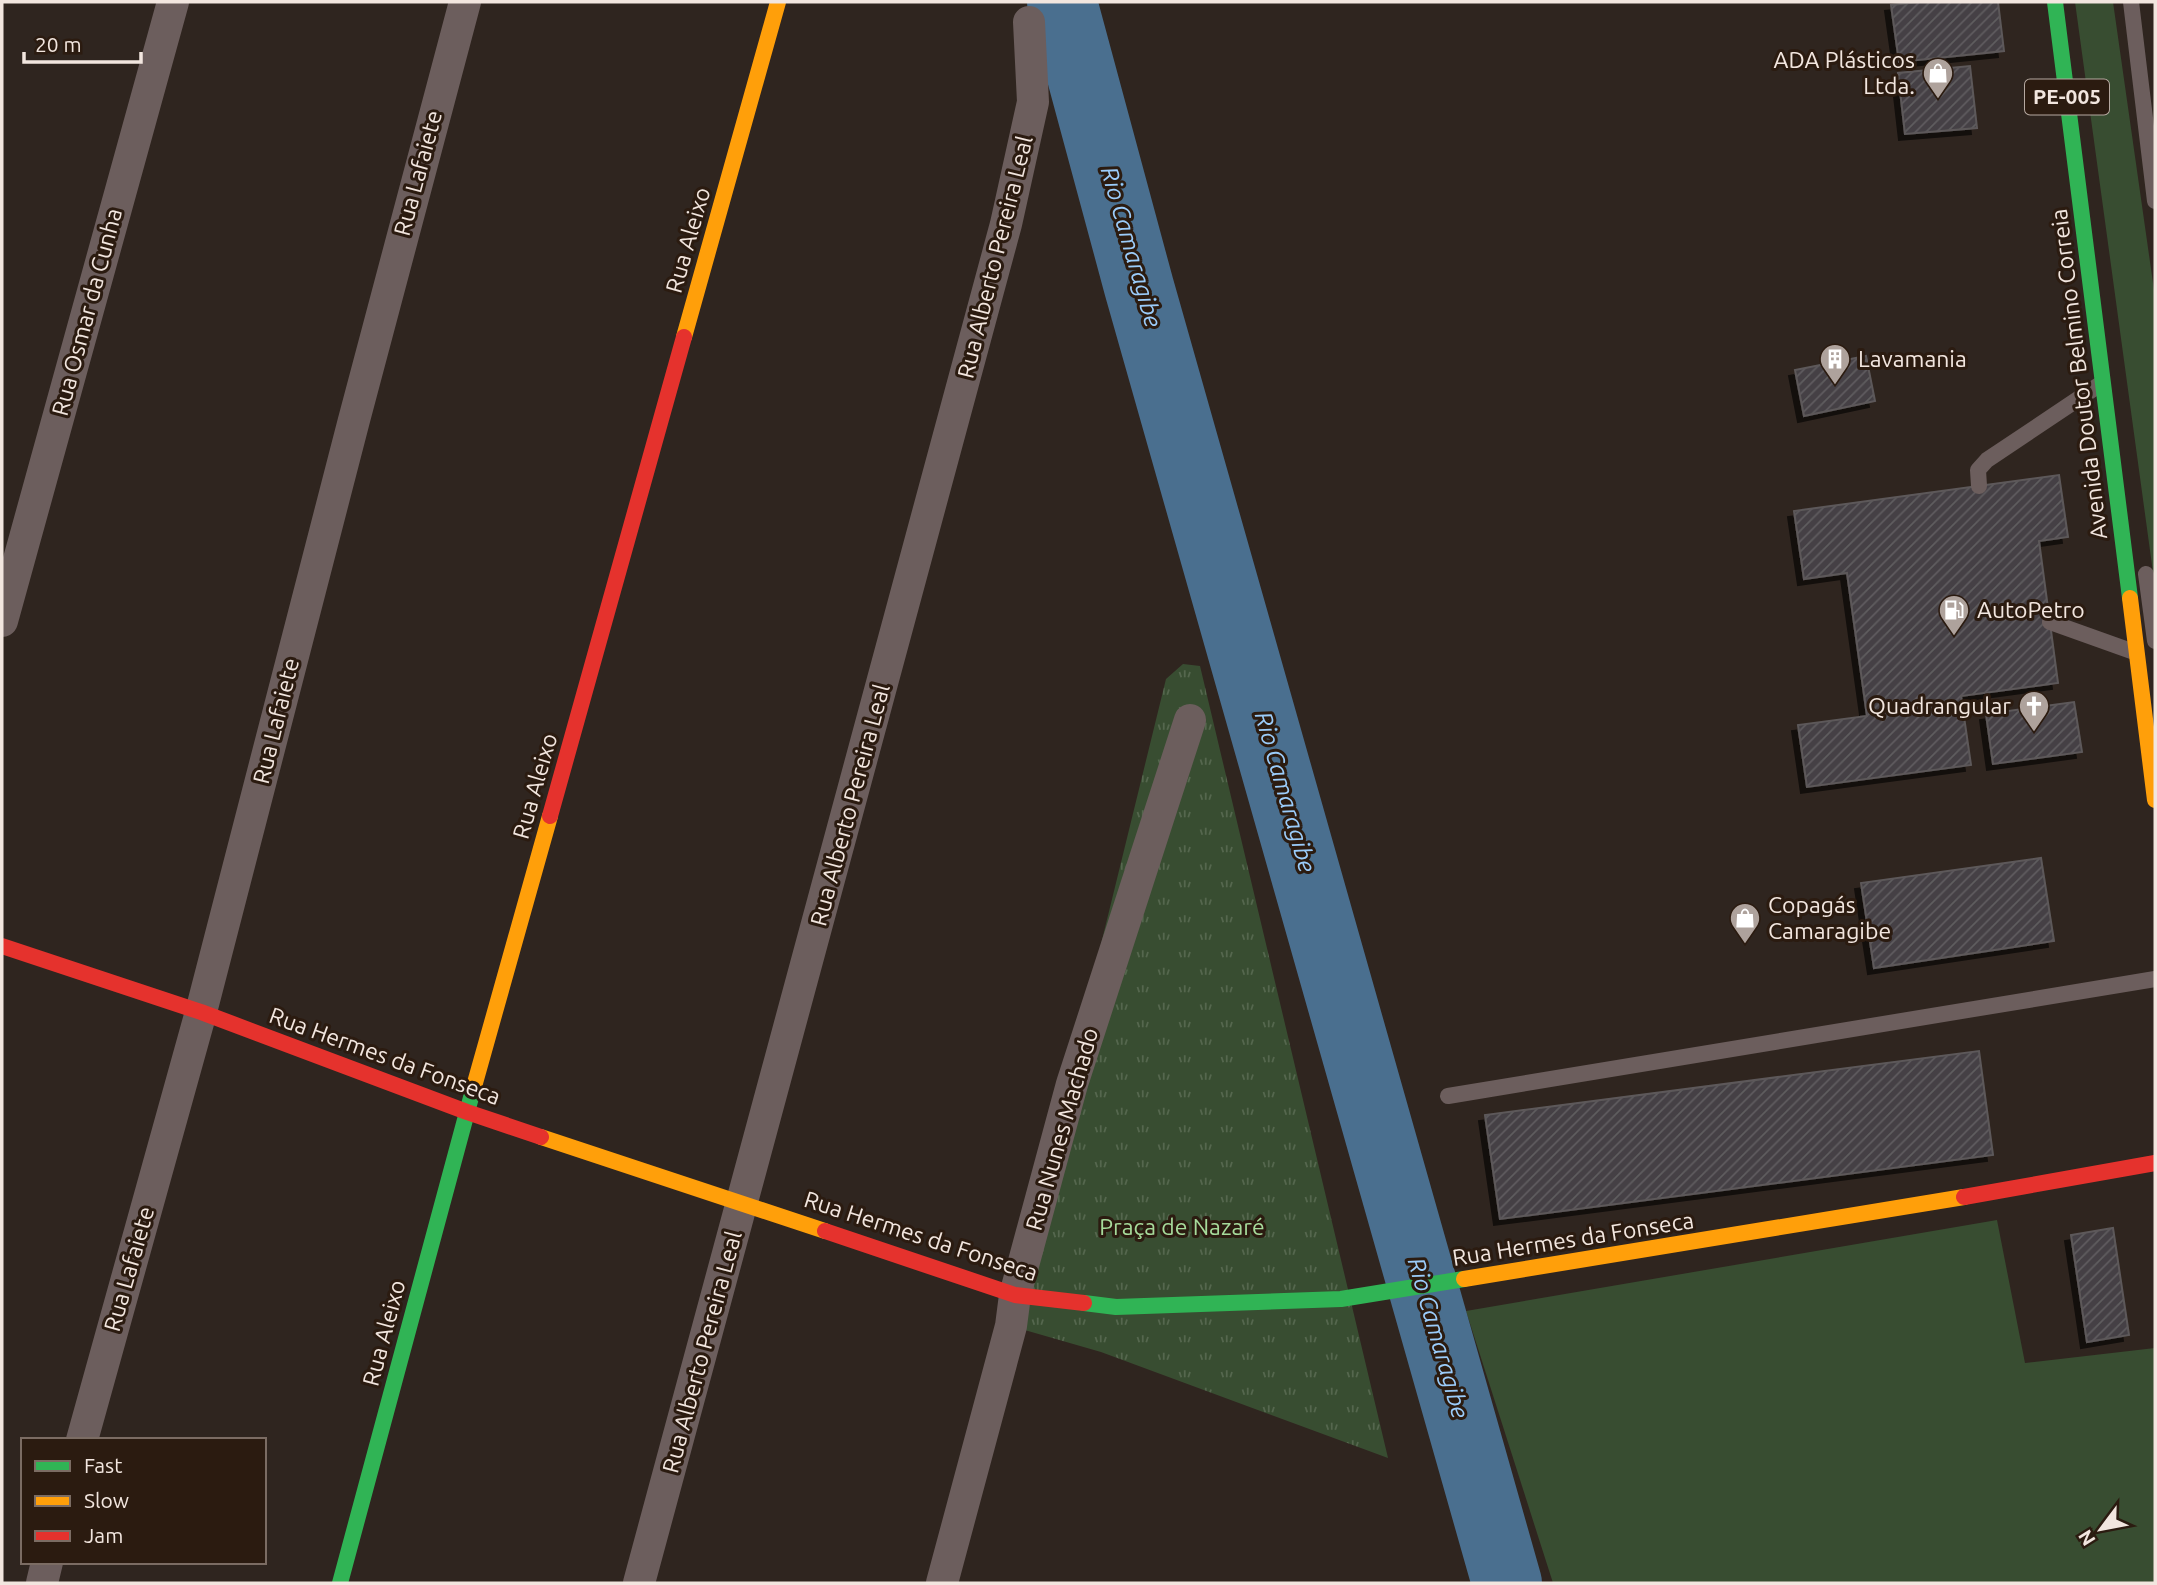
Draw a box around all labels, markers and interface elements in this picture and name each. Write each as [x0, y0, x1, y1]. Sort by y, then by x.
scale bar [24, 21, 142, 65]
text: 20 m [35, 32, 82, 56]
place label: ADA Plásticos Ltda. [1774, 47, 1915, 98]
shop icon: ADA Plásticos Ltda. [1921, 56, 1955, 100]
road number: PE-005 [2025, 80, 2109, 114]
street label: Rua Lafaiete [389, 108, 446, 238]
street label: Rua Alberto Pereira Leal [952, 133, 1037, 381]
water label: Rio Camaragibe [1096, 164, 1167, 330]
street label: Rua Aleixo [661, 184, 715, 296]
street label: Rua Osmar da Cunha [47, 205, 126, 418]
street label: Avenida Doutor Belmino Correia [2046, 207, 2111, 541]
building icon: Lavamania [1818, 342, 1852, 386]
place label: Lavamania [1858, 346, 1967, 371]
fuel station icon: AutoPetro [1937, 593, 1971, 637]
place label: AutoPetro [1977, 597, 2085, 622]
street label: Rua Lafaiete [248, 655, 303, 786]
street label: Rua Alberto Pereira Leal [805, 681, 894, 928]
church icon: Quadrangular [2017, 689, 2051, 733]
place label: Quadrangular [1868, 693, 2011, 718]
water label: Rio Camaragibe [1250, 709, 1321, 875]
street label: Rua Aleixo [508, 730, 562, 842]
place label: Copagás Camaragibe [1768, 892, 1891, 943]
shop icon: Copagás Camaragibe [1728, 901, 1762, 945]
street label: Rua Hermes da Fonseca [266, 1002, 504, 1109]
street label: Rua Nunes Machado [1021, 1025, 1102, 1233]
street label: Rua Hermes da Fonseca [801, 1186, 1041, 1285]
street label: Rua Lafaiete [99, 1204, 158, 1334]
street label: Rua Hermes da Fonseca [1450, 1207, 1695, 1270]
park label: Praça de Nazaré [1099, 1214, 1265, 1239]
street label: Rua Alberto Pereira Leal [657, 1228, 746, 1475]
water label: Rio Camaragibe [1403, 1255, 1474, 1421]
street label: Rua Aleixo [357, 1277, 410, 1389]
legend [21, 1438, 266, 1564]
text: Fast [84, 1453, 122, 1477]
text: Slow [84, 1488, 129, 1512]
north arrow [2066, 1494, 2136, 1564]
text: Jam [84, 1523, 123, 1547]
text: N [2073, 1526, 2100, 1550]

